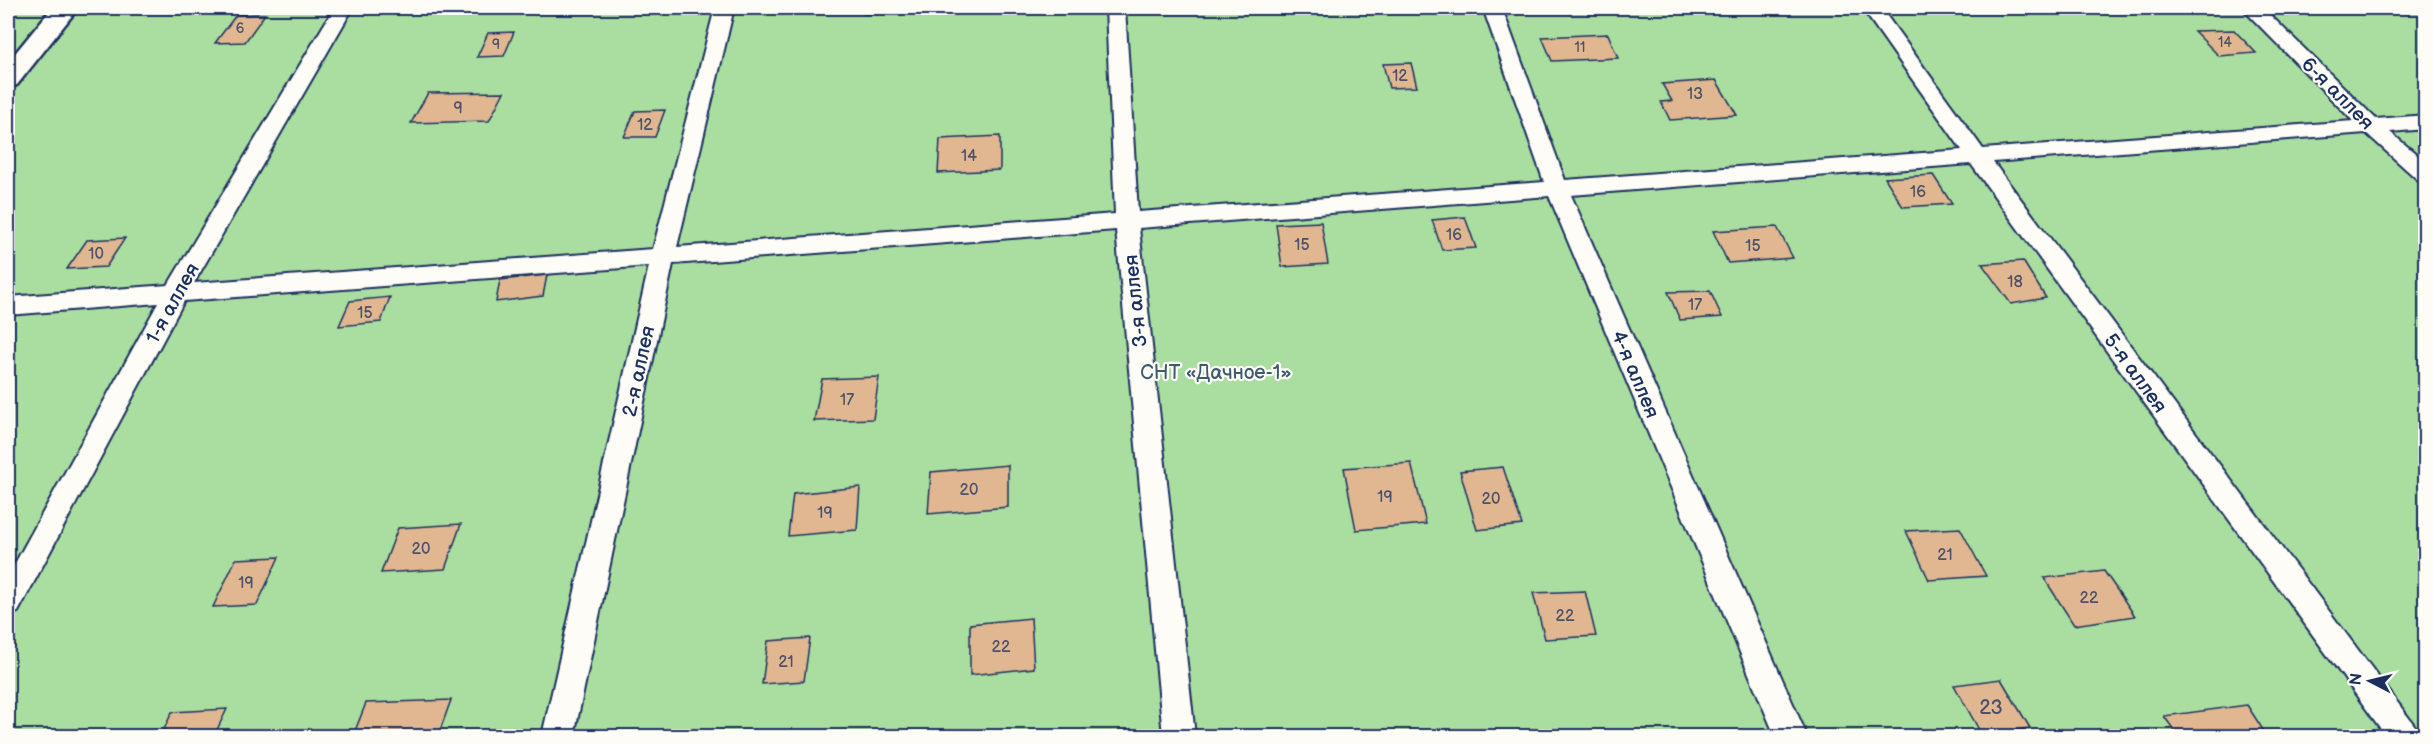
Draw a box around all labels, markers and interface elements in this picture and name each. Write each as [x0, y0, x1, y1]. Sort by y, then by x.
house number: 6 [236, 20, 245, 37]
house number: 14 [2218, 34, 2232, 51]
house number: 9 [492, 36, 500, 53]
house number: 11 [1575, 39, 1585, 56]
street label: 6-я аллея [2296, 52, 2379, 135]
house number: 12 [1392, 67, 1408, 86]
house number: 13 [1687, 85, 1703, 104]
house number: 9 [453, 99, 463, 118]
house number: 12 [637, 116, 653, 135]
house number: 14 [961, 147, 977, 166]
house number: 16 [1910, 183, 1926, 202]
house number: 16 [1446, 226, 1462, 245]
house number: 15 [1294, 236, 1310, 255]
house number: 15 [1745, 237, 1761, 256]
house number: 10 [88, 245, 104, 264]
street label: 3-я аллея [1119, 253, 1153, 348]
street label: 1-я аллея [141, 259, 205, 348]
house number: 18 [2007, 273, 2023, 292]
house number: 17 [1688, 296, 1702, 315]
house number: 15 [357, 304, 373, 323]
street label: 2-я аллея [618, 324, 660, 419]
street label: 4-я аллея [1606, 327, 1664, 422]
street label: 5-я аллея [2098, 329, 2172, 418]
park label: СНТ «Дачное-1» [1140, 361, 1292, 385]
house number: 17 [840, 391, 854, 410]
house number: 20 [960, 481, 978, 500]
house number: 19 [1377, 488, 1393, 507]
house number: 20 [1482, 490, 1500, 509]
house number: 19 [817, 504, 833, 523]
house number: 20 [412, 540, 430, 559]
house number: 21 [1937, 546, 1953, 565]
house number: 19 [238, 574, 254, 593]
house number: 22 [2080, 589, 2099, 608]
house number: 22 [1556, 607, 1575, 626]
house number: 22 [992, 638, 1011, 657]
north arrow [2340, 651, 2400, 711]
house number: 21 [778, 653, 794, 672]
text: N [2346, 672, 2367, 686]
house number: 23 [1979, 696, 2003, 720]

